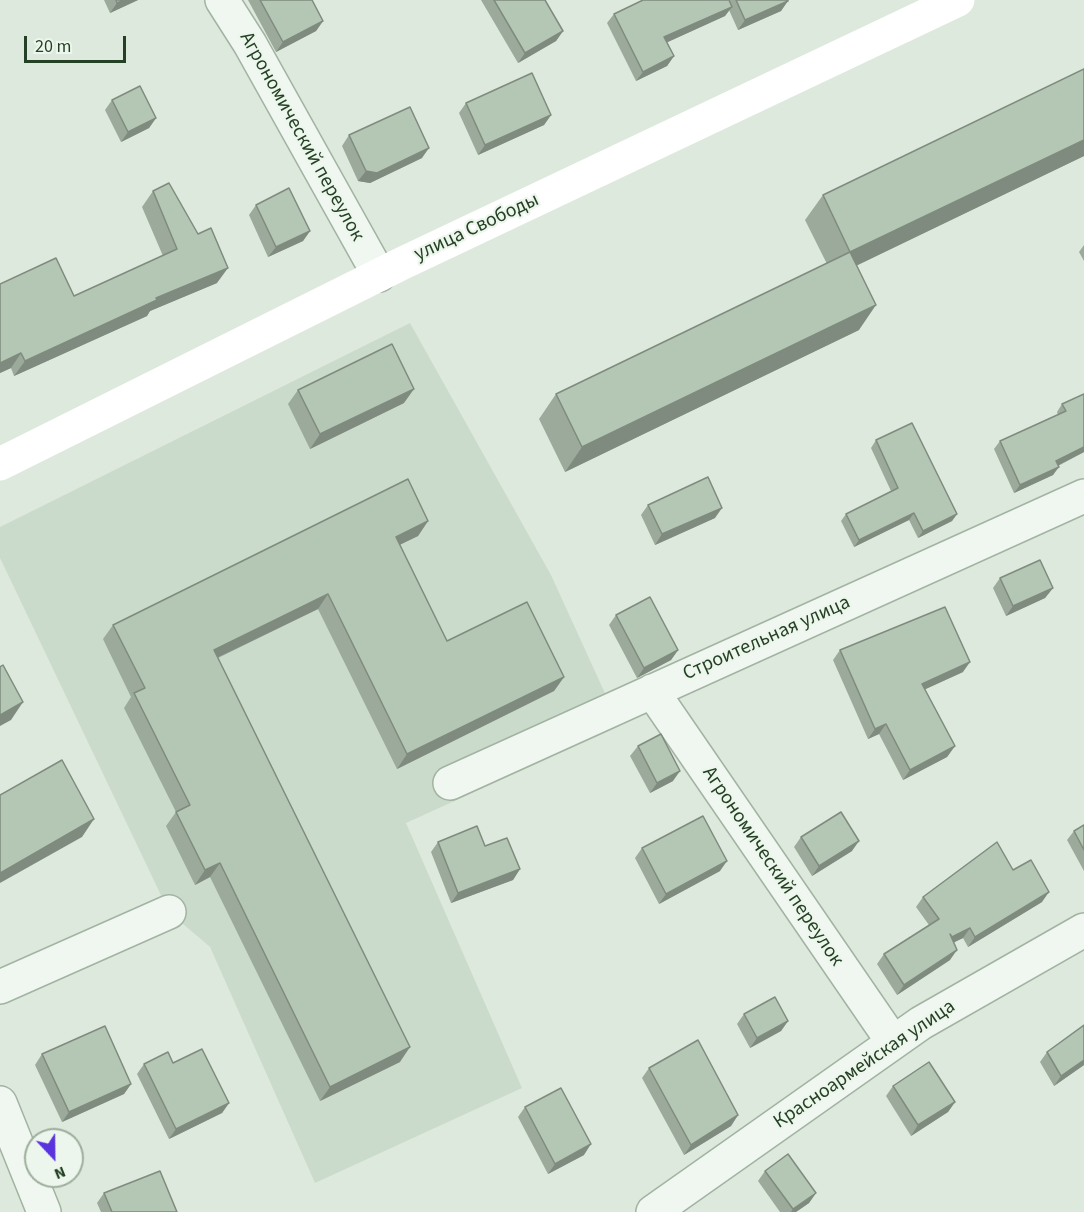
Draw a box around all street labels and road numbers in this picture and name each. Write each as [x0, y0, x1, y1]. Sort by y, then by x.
street label: Агрономический переулок [233, 28, 369, 246]
street label: улица Свободы [411, 189, 543, 267]
street label: Строительная улица [680, 591, 854, 687]
street label: Агрономический переулок [696, 763, 848, 971]
street label: Красноармейская улица [770, 995, 960, 1135]

